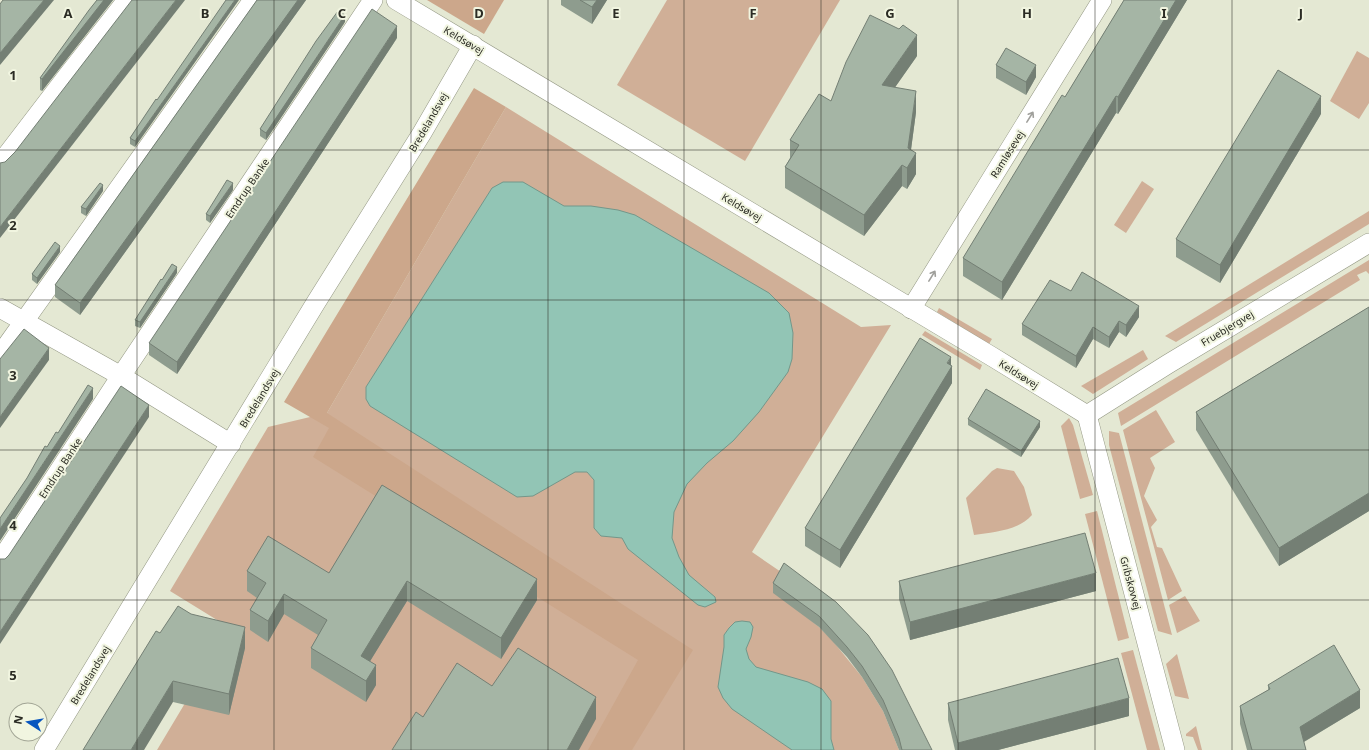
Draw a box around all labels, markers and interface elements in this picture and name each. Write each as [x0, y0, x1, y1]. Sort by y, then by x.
text: A [64, 4, 73, 22]
text: B [201, 4, 209, 22]
text: C [338, 4, 346, 22]
text: D [474, 4, 484, 22]
text: E [612, 4, 620, 22]
text: F [749, 4, 757, 22]
text: G [885, 4, 895, 22]
text: H [1022, 4, 1032, 22]
text: I [1161, 4, 1167, 22]
text: J [1298, 4, 1303, 22]
street label: Keldsøvej [441, 23, 487, 57]
text: 1 [9, 66, 17, 84]
street label: Bredelandsvej [405, 90, 451, 154]
one-way arrow [1026, 111, 1034, 123]
street label: Ramløsevej [987, 128, 1027, 180]
street label: Emdrup Banke [222, 155, 272, 221]
street label: Keldsøvej [719, 190, 765, 224]
text: 2 [9, 216, 17, 234]
one-way arrow [927, 270, 936, 281]
street label: Fruebjergvej [1198, 307, 1256, 349]
street label: Keldsøvej [996, 356, 1042, 392]
text: 3 [9, 366, 17, 384]
street label: Bredelandsvej [236, 366, 282, 430]
street label: Emdrup Banke [35, 435, 85, 501]
text: 4 [9, 516, 17, 534]
street label: Gribskovvej [1117, 555, 1145, 611]
street label: Bredelandsvej [67, 643, 113, 707]
text: 5 [9, 666, 17, 684]
north arrow [8, 702, 48, 742]
text: N [9, 714, 26, 726]

